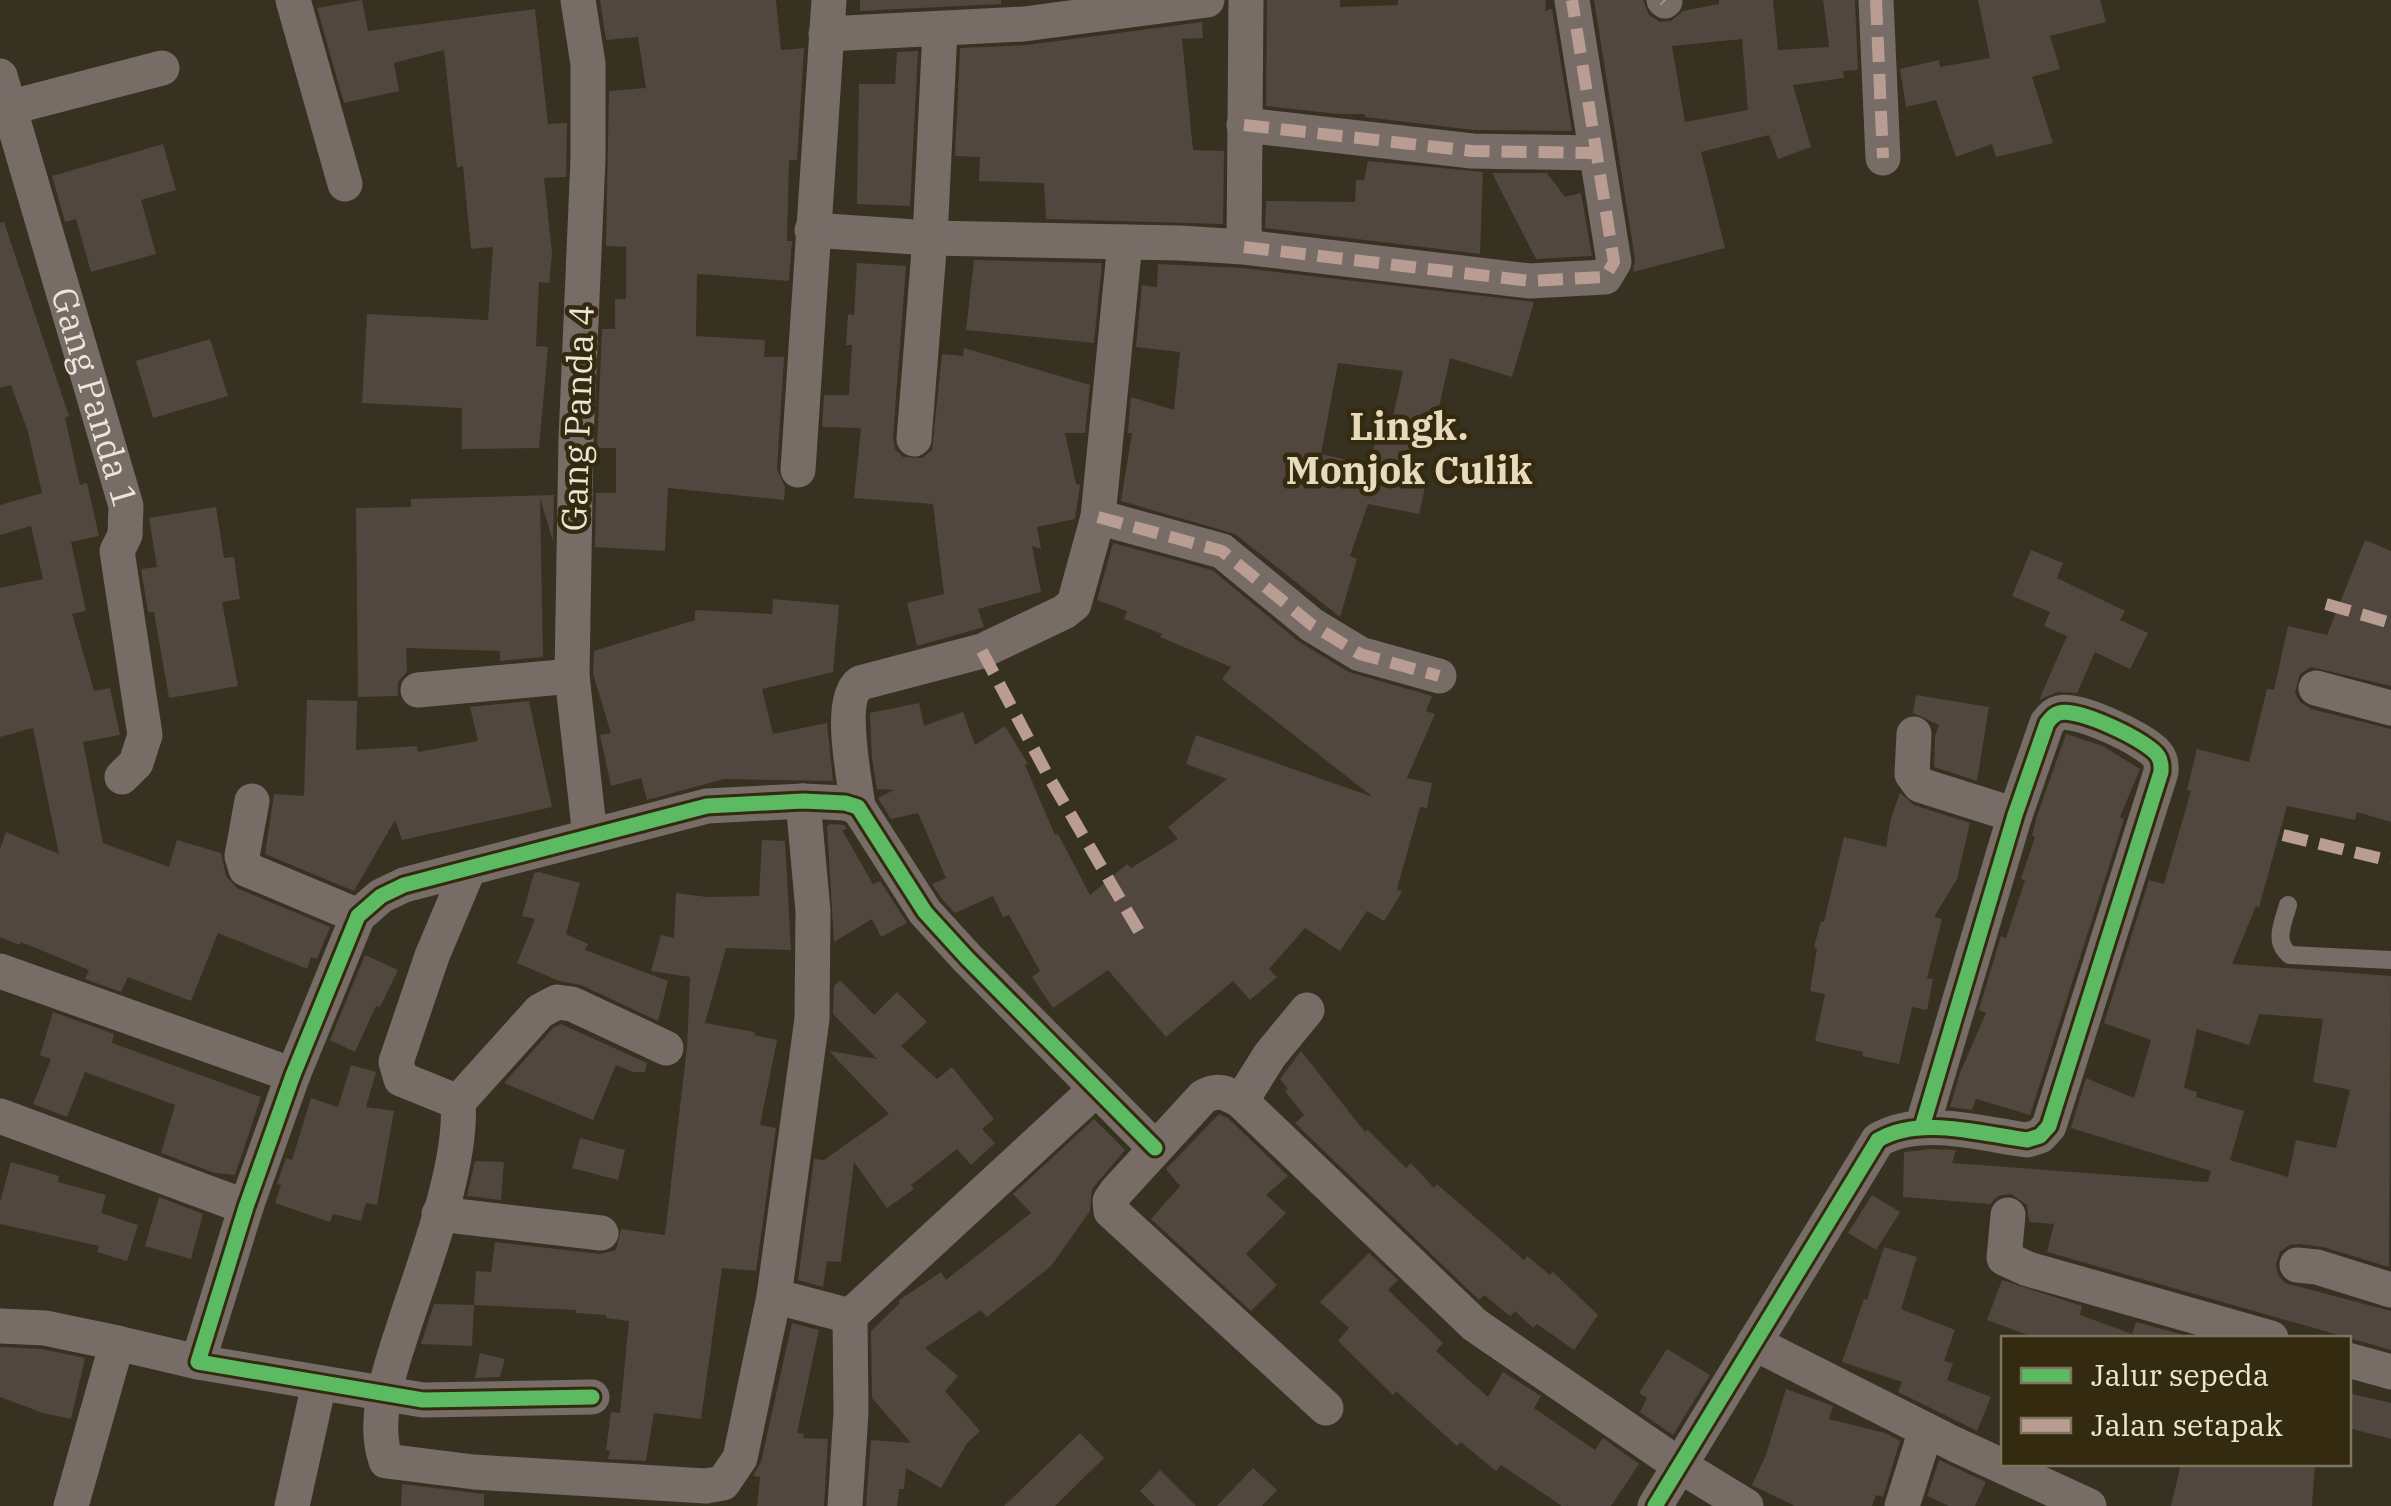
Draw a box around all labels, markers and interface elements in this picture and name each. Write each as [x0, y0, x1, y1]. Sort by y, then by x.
street label: Gang Panda 1 [41, 282, 149, 512]
street label: Gang Panda 4 [550, 304, 604, 532]
district label: Lingk. Monjok Culik [1286, 401, 1533, 494]
legend [2001, 1336, 2351, 1466]
text: Jalur sepeda [2091, 1355, 2269, 1394]
text: Jalan setapak [2091, 1405, 2283, 1444]

